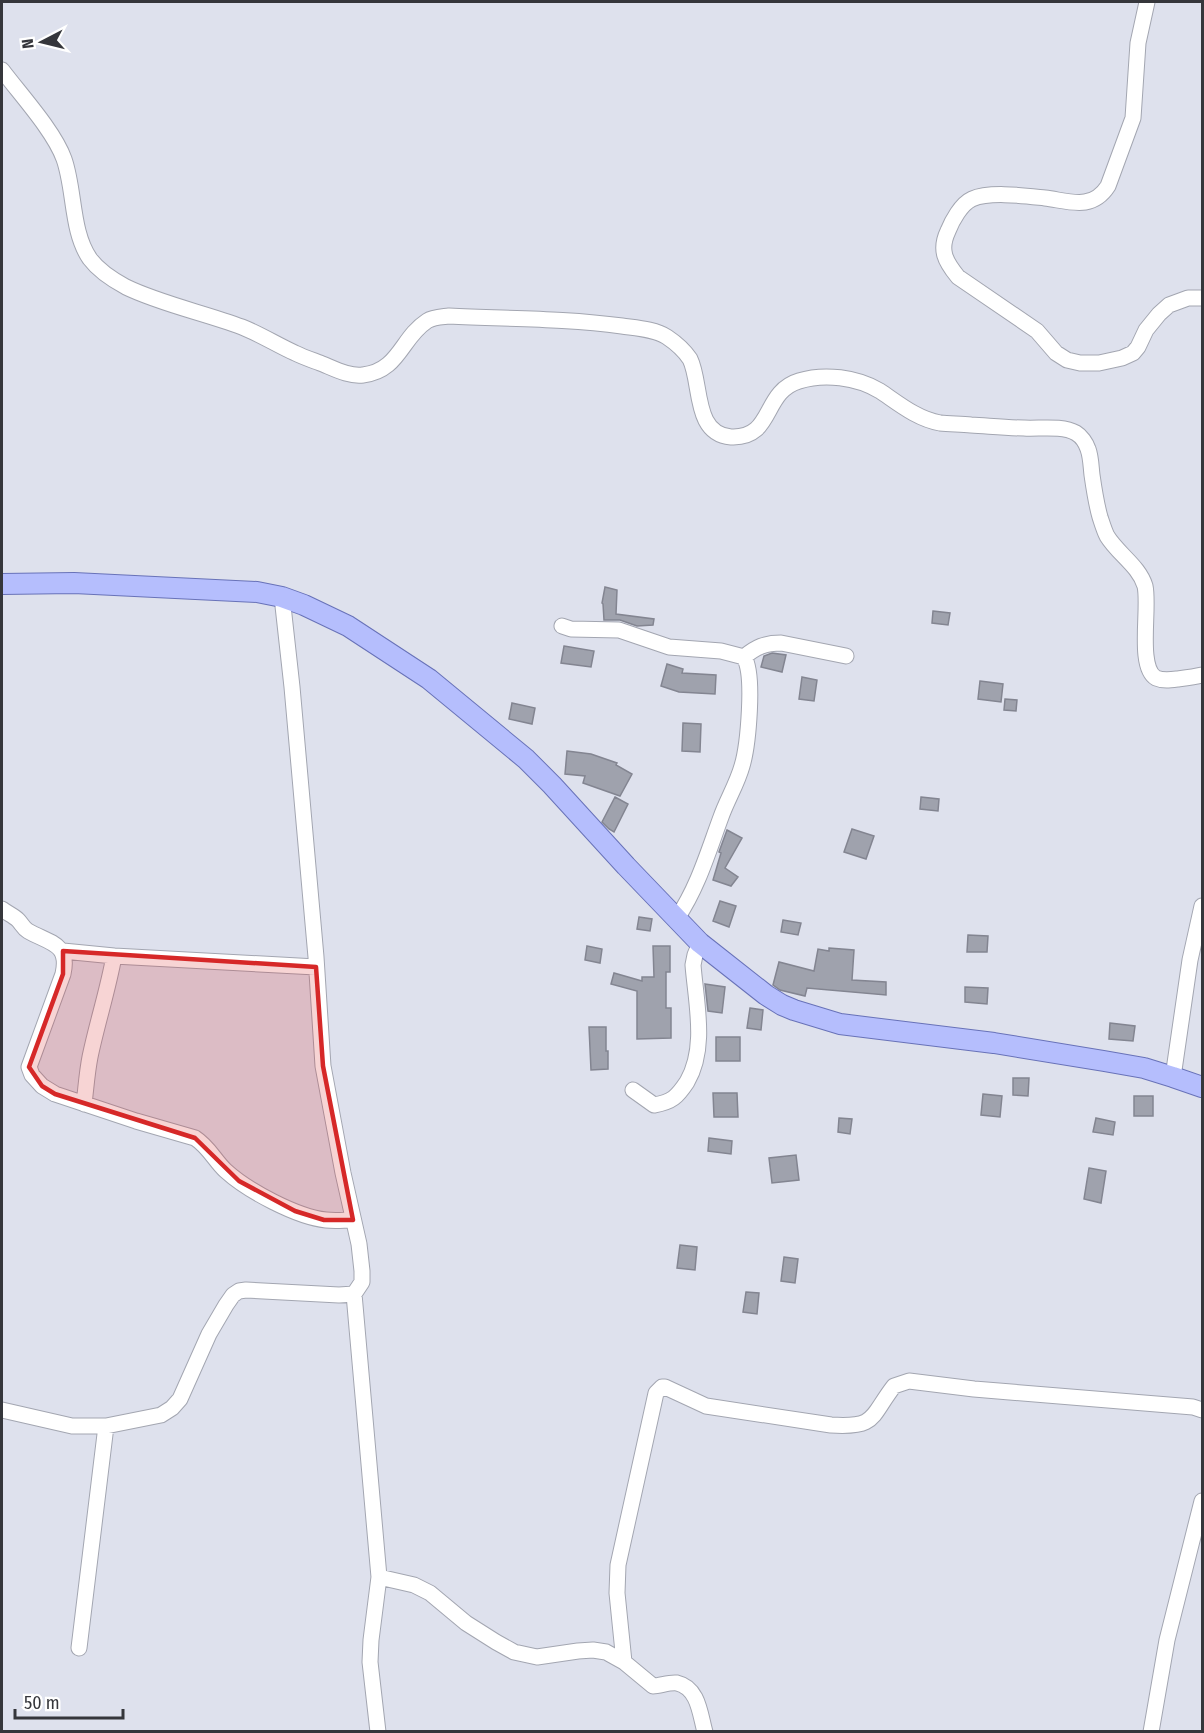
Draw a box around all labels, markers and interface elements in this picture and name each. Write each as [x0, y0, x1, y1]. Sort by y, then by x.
north arrow [12, 12, 72, 72]
text: N [18, 38, 38, 50]
scale bar [15, 1682, 123, 1720]
text: 50 m [24, 1692, 60, 1714]

